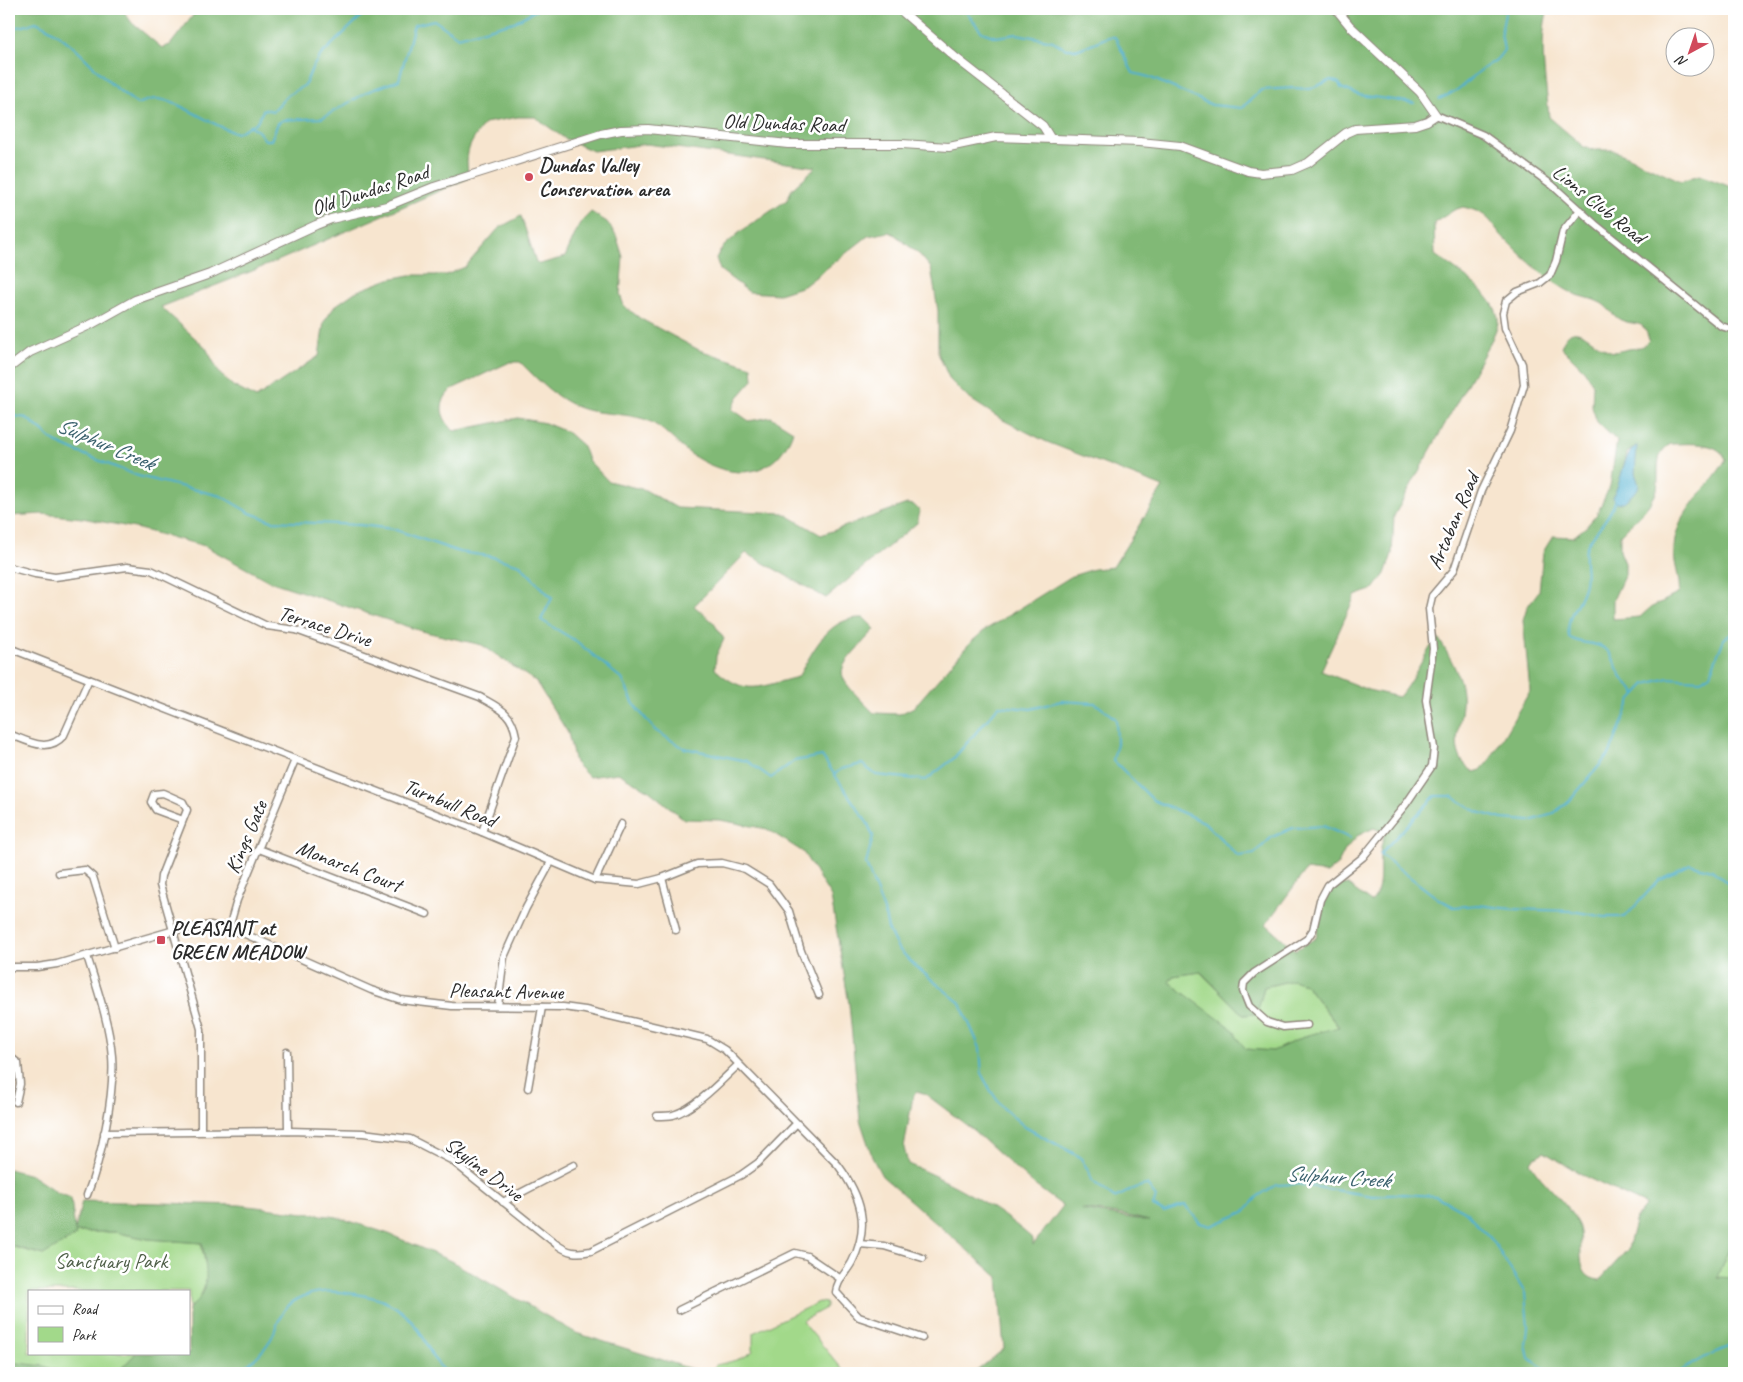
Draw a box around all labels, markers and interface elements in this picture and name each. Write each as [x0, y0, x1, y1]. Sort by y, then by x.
north arrow [1666, 28, 1716, 78]
text: N [1671, 51, 1691, 71]
street label: Old Dundas Road [723, 108, 848, 138]
place label: Dundas Valley Conservation area [539, 152, 671, 202]
street label: Old Dundas Road [308, 158, 435, 221]
street label: Lions Club Road [1547, 159, 1654, 252]
marker: Dundas Valley Conservation area [523, 171, 535, 183]
water label: Sulphur Creek [53, 411, 162, 478]
street label: Artaban Road [1421, 466, 1486, 573]
street label: Terrace Drive [276, 600, 376, 653]
street label: Turnbull Road [400, 773, 503, 834]
street label: Kings Gate [219, 796, 273, 877]
street label: Monarch Court [293, 834, 408, 899]
place label: PLEASANT at GREEN MEADOW [171, 915, 308, 965]
marker: PLEASANT at GREEN MEADOW [155, 934, 167, 946]
street label: Pleasant Avenue [449, 977, 565, 1005]
street label: Skyline Drive [440, 1131, 530, 1208]
water label: Sulphur Creek [1286, 1159, 1394, 1195]
park label: Sanctuary Park [55, 1248, 170, 1274]
legend [28, 1290, 190, 1354]
text: Road [72, 1300, 99, 1319]
text: Park [72, 1326, 97, 1345]

